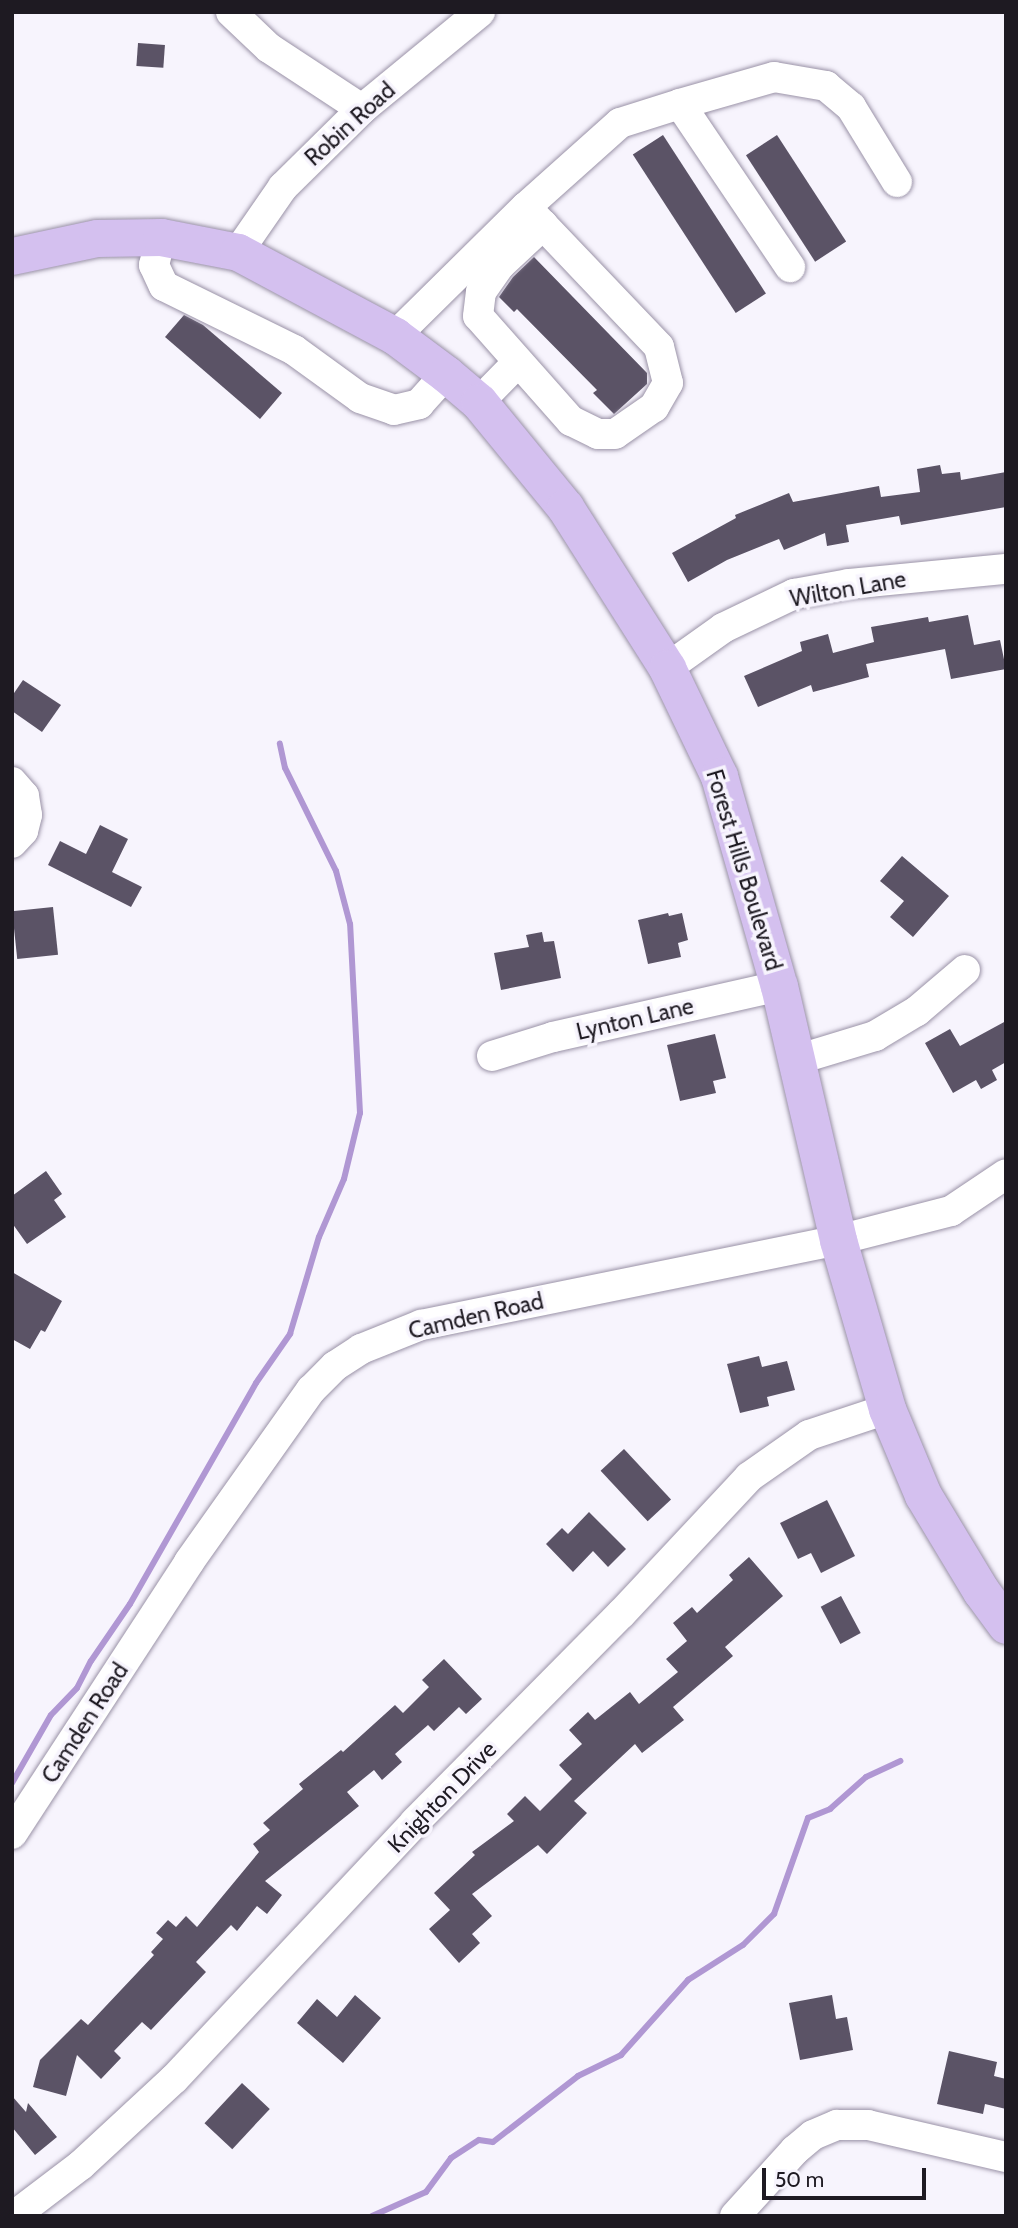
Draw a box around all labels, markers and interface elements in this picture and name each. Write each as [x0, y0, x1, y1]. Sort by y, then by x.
street label: Robin Road [299, 76, 401, 172]
street label: Wilton Lane [788, 565, 908, 613]
street label: Forest Hills Boulevard [700, 766, 788, 974]
street label: Lynton Lane [574, 992, 696, 1046]
street label: Camden Road [406, 1287, 546, 1345]
street label: Camden Road [36, 1658, 134, 1788]
street label: Knighton Drive [382, 1735, 502, 1859]
scale bar [766, 2154, 930, 2198]
text: 50 m [775, 2167, 824, 2192]

